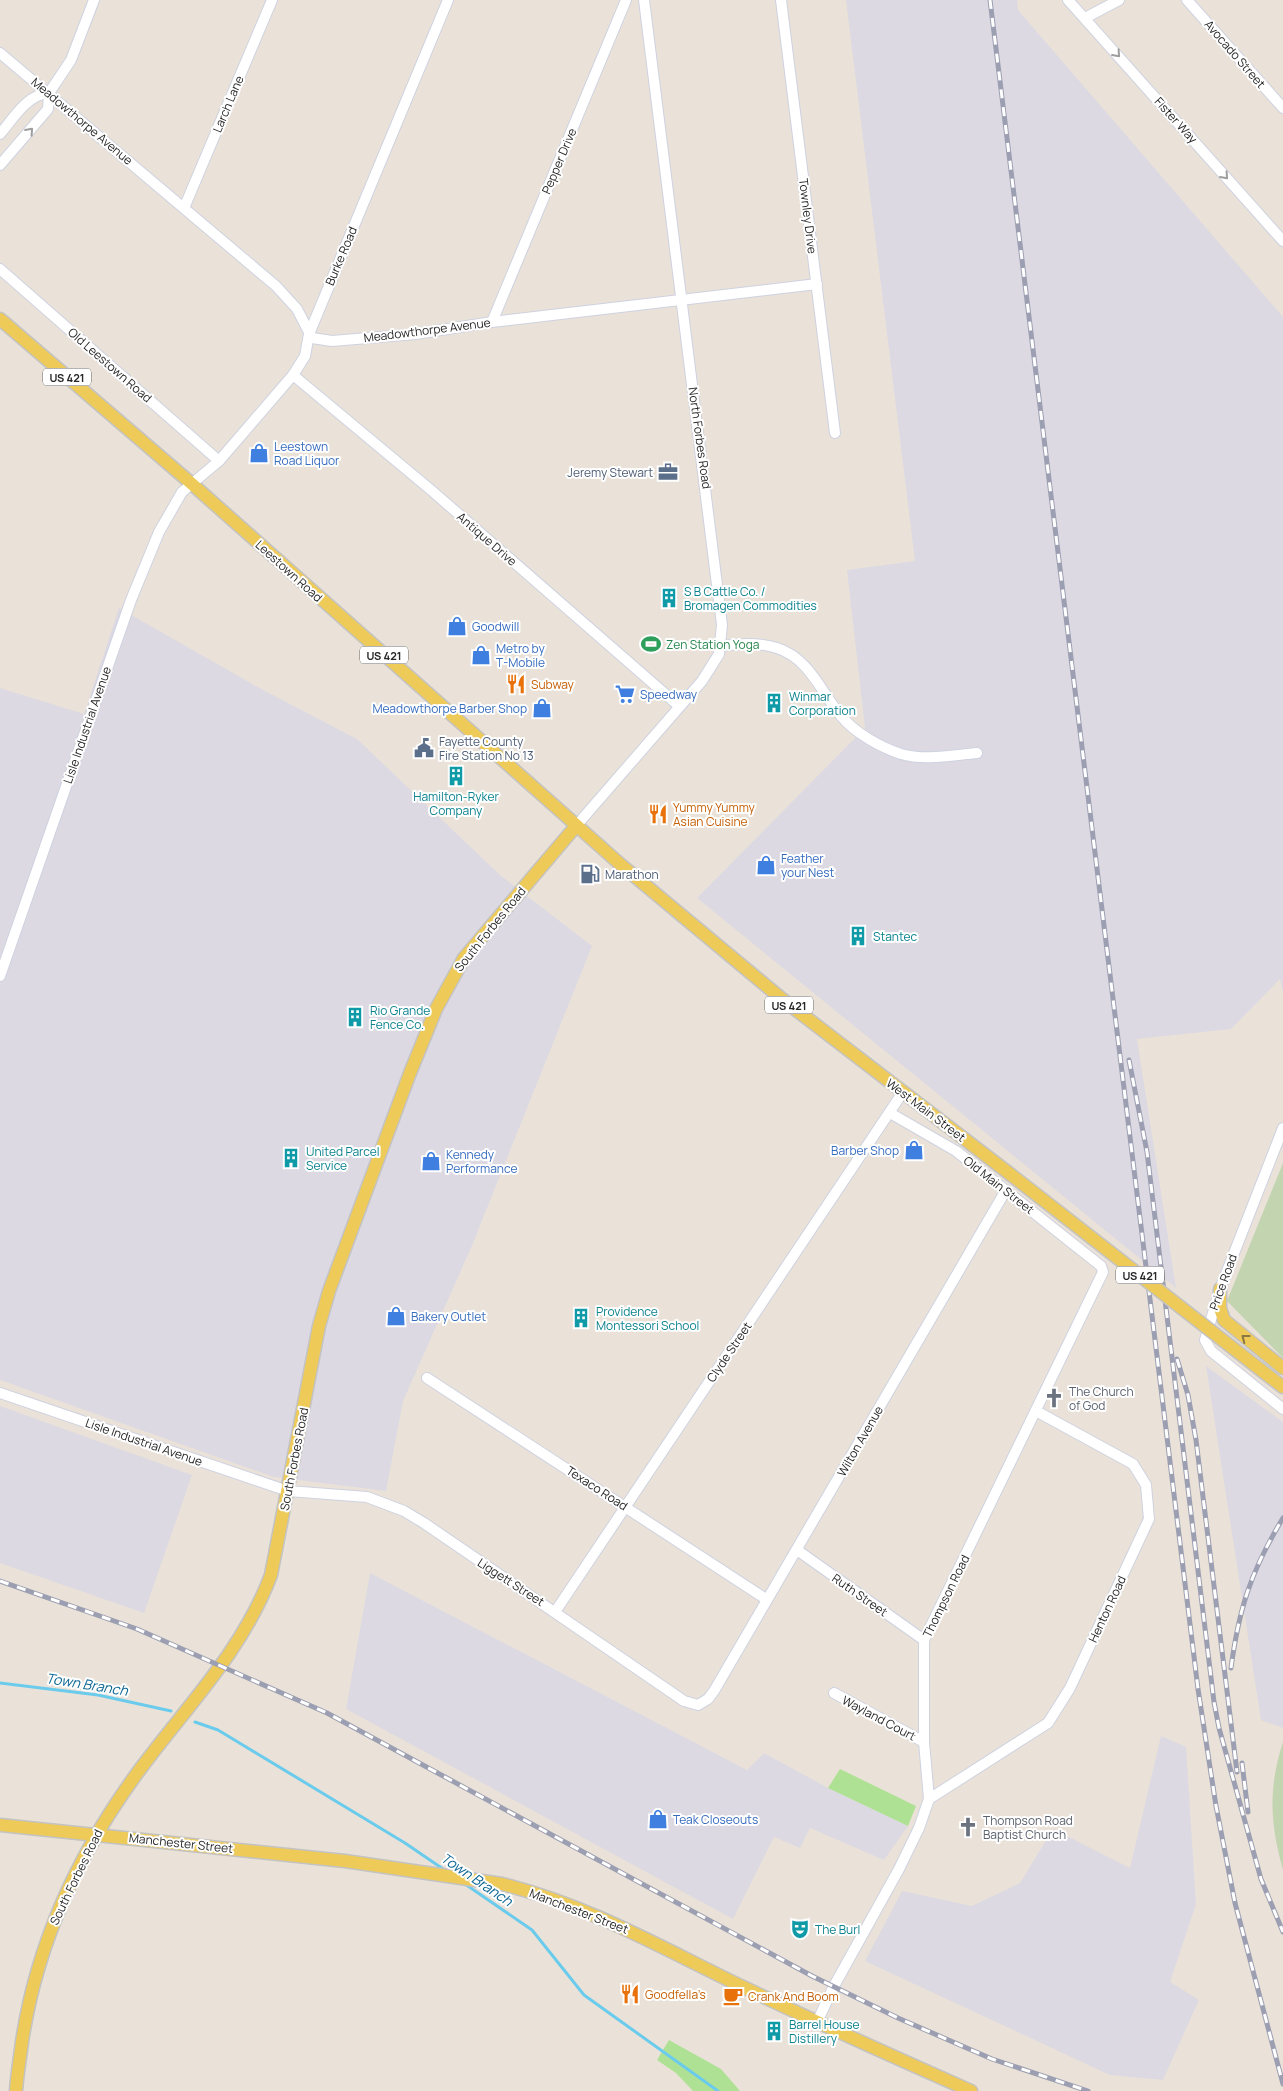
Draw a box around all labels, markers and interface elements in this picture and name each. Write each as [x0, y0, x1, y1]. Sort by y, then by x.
street label: Avocado Street [1201, 16, 1269, 92]
one-way arrow [1111, 49, 1120, 58]
street label: Meadowthorpe Avenue [28, 73, 136, 169]
street label: Larch Lane [208, 73, 248, 135]
street label: Fister Way [1151, 93, 1202, 147]
street label: Pepper Drive [537, 125, 581, 197]
one-way arrow [24, 128, 33, 137]
one-way arrow [1219, 170, 1228, 179]
street label: Townley Drive [795, 177, 821, 255]
street label: Burke Road [321, 224, 361, 288]
street label: Meadowthorpe Avenue [363, 314, 491, 346]
street label: Old Leestown Road [64, 324, 156, 406]
road number: US 421 [43, 368, 91, 386]
street label: North Forbes Road [684, 386, 716, 490]
place label: Leestown Road Liquor [274, 438, 340, 469]
shop icon: Leestown Road Liquor [248, 442, 270, 464]
office icon: Jeremy Stewart [657, 461, 679, 483]
place label: Jeremy Stewart [567, 464, 653, 481]
street label: Antique Drive [453, 508, 521, 570]
street label: Leestown Road [252, 536, 326, 606]
place label: S B Cattle Co. / Bromagen Commodities [684, 583, 817, 614]
building icon: S B Cattle Co. / Bromagen Commodities [658, 587, 680, 609]
shop icon: Goodwill [446, 615, 468, 637]
place label: Goodwill [472, 618, 519, 635]
sports icon: Zen Station Yoga [640, 633, 662, 655]
place label: Zen Station Yoga [666, 636, 759, 653]
place label: Metro by T-Mobile [496, 640, 545, 671]
shop icon: Metro by T-Mobile [470, 644, 492, 666]
road number: US 421 [360, 646, 408, 664]
street label: Lisle Industrial Avenue [59, 664, 115, 786]
restaurant icon: Subway [505, 673, 527, 695]
place label: Subway [531, 676, 575, 693]
supermarket icon: Speedway [614, 683, 636, 705]
place label: Speedway [640, 686, 698, 703]
place label: Winmar Corporation [789, 688, 856, 719]
building icon: Winmar Corporation [763, 692, 785, 714]
shop icon: Meadowthorpe Barber Shop [531, 697, 553, 719]
place label: Meadowthorpe Barber Shop [372, 700, 527, 717]
place label: Fayette County Fire Station No 13 [439, 733, 534, 764]
public building icon: Fayette County Fire Station No 13 [413, 737, 435, 759]
building icon: Hamilton-Ryker Company [445, 765, 467, 787]
place label: Hamilton-Ryker Company [413, 788, 499, 819]
place label: Yummy Yummy Asian Cuisine [673, 799, 756, 830]
restaurant icon: Yummy Yummy Asian Cuisine [647, 803, 669, 825]
place label: Feather your Nest [781, 850, 835, 881]
shop icon: Feather your Nest [755, 854, 777, 876]
fuel station icon: Marathon [579, 863, 601, 885]
place label: Marathon [605, 866, 659, 883]
street label: South Forbes Road [451, 883, 529, 975]
building icon: Stantec [847, 925, 869, 947]
place label: Stantec [873, 928, 918, 945]
road number: US 421 [765, 996, 813, 1014]
place label: Rio Grande Fence Co. [370, 1002, 430, 1033]
building icon: Rio Grande Fence Co. [344, 1006, 366, 1028]
street label: West Main Street [883, 1075, 969, 1146]
shop icon: Barber Shop [903, 1139, 925, 1161]
place label: Barber Shop [831, 1142, 899, 1159]
place label: United Parcel Service [306, 1143, 380, 1174]
place label: Kennedy Performance [446, 1146, 517, 1177]
building icon: United Parcel Service [280, 1147, 302, 1169]
shop icon: Kennedy Performance [420, 1150, 442, 1172]
street label: Old Main Street [960, 1152, 1038, 1218]
street label: Price Road [1205, 1252, 1241, 1312]
road number: US 421 [1116, 1266, 1164, 1284]
place label: Providence Montessori School [596, 1303, 699, 1334]
shop icon: Bakery Outlet [385, 1305, 407, 1327]
building icon: Providence Montessori School [570, 1307, 592, 1329]
place label: Bakery Outlet [411, 1308, 486, 1325]
street label: Clyde Street [703, 1318, 756, 1385]
one-way arrow [1242, 1336, 1251, 1344]
place label: The Church of God [1069, 1383, 1134, 1414]
church icon: The Church of God [1043, 1387, 1065, 1409]
street label: Wilton Avenue [833, 1403, 887, 1479]
street label: South Forbes Road [276, 1406, 312, 1512]
street label: Lisle Industrial Avenue [83, 1414, 205, 1470]
street label: Texaco Road [563, 1462, 631, 1514]
street label: Thompson Road [919, 1552, 973, 1640]
street label: Liggett Street [474, 1554, 548, 1610]
street label: Ruth Street [829, 1570, 891, 1621]
street label: Henton Road [1084, 1573, 1130, 1645]
water label: Town Branch [45, 1668, 130, 1700]
street label: Wayland Court [839, 1691, 919, 1745]
shop icon: Teak Closeouts [647, 1808, 669, 1830]
place label: Teak Closeouts [673, 1811, 758, 1828]
place label: Thompson Road Baptist Church [983, 1812, 1073, 1843]
church icon: Thompson Road Baptist Church [957, 1816, 979, 1838]
street label: South Forbes Road [45, 1826, 107, 1928]
street label: Manchester Street [128, 1829, 234, 1857]
water label: Town Branch [437, 1848, 517, 1910]
street label: Manchester Street [527, 1884, 631, 1938]
theatre icon: The Burl [789, 1918, 811, 1940]
place label: The Burl [815, 1921, 860, 1938]
restaurant icon: Goodfella’s [619, 1983, 641, 2005]
cafe icon: Crank And Boom [722, 1985, 744, 2007]
place label: Goodfella’s [645, 1986, 706, 2003]
place label: Crank And Boom [748, 1988, 839, 2005]
place label: Barrel House Distillery [789, 2016, 860, 2047]
building icon: Barrel House Distillery [763, 2020, 785, 2042]

